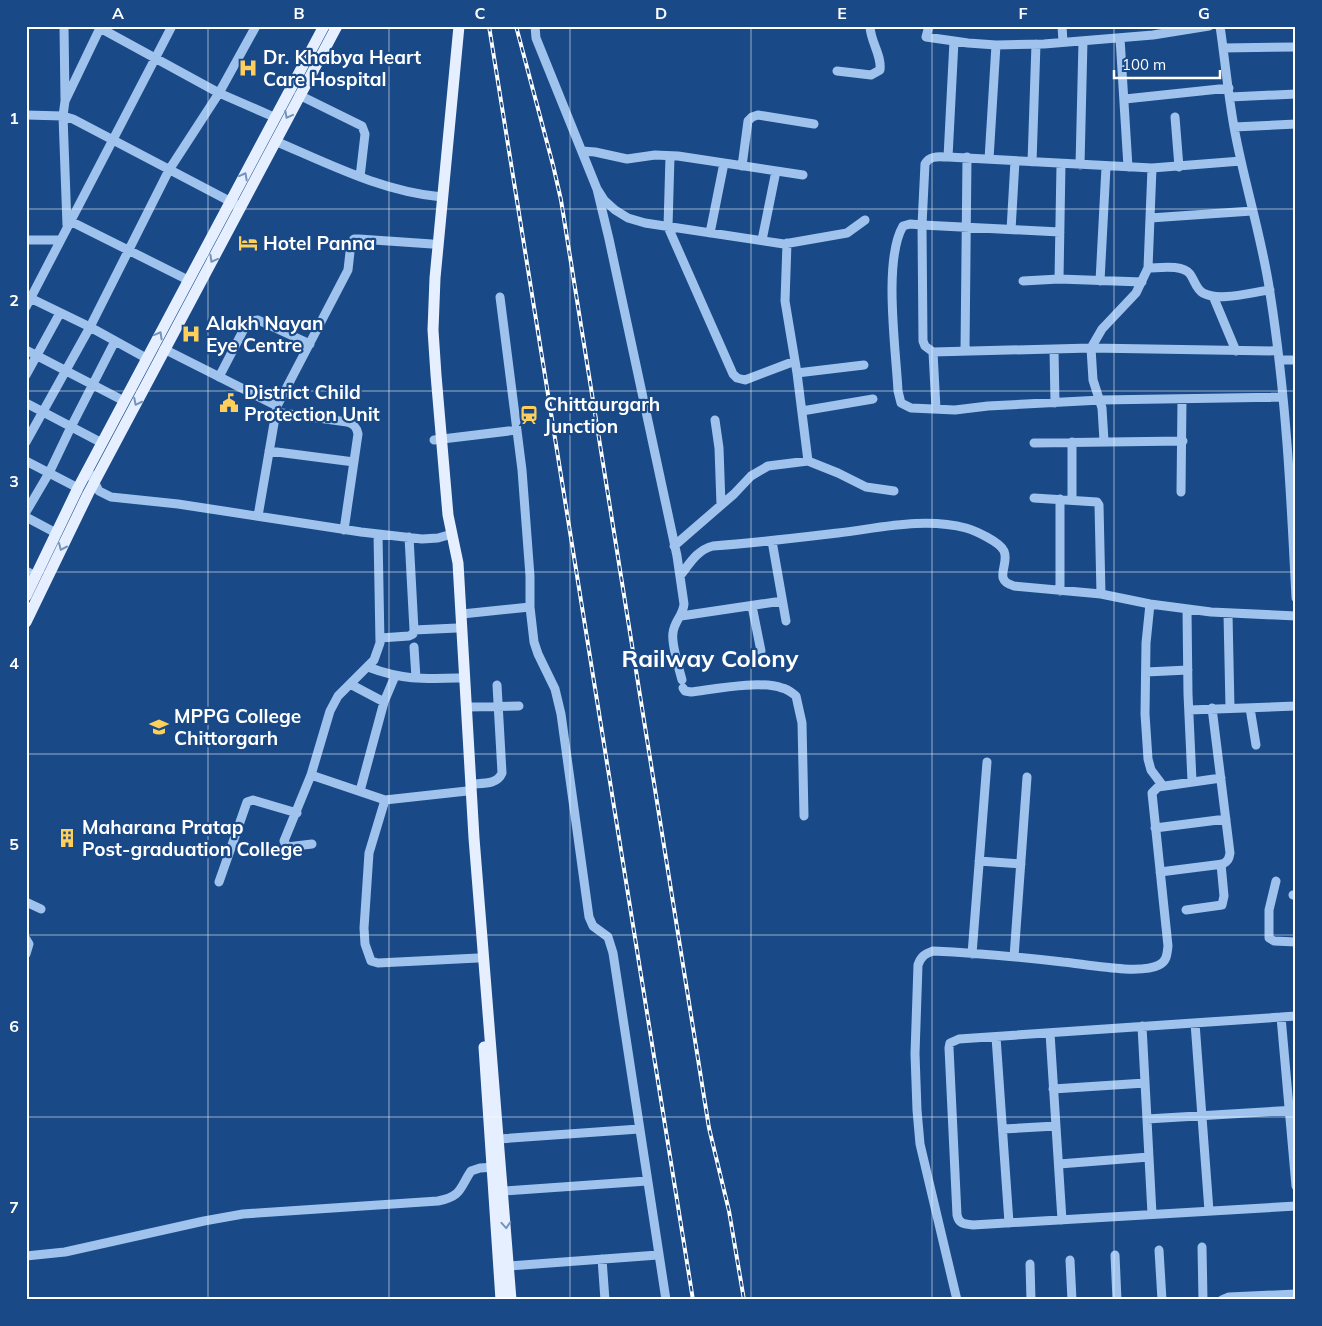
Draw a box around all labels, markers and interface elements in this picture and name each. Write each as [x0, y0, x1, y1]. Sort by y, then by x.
text: A [112, 3, 124, 23]
text: B [293, 3, 305, 23]
text: C [475, 3, 486, 23]
text: D [655, 3, 667, 23]
text: E [837, 3, 847, 23]
text: F [1018, 3, 1028, 23]
text: G [1198, 3, 1210, 23]
place label: Dr. Khabya Heart Care Hospital [263, 45, 421, 91]
scale bar [1114, 48, 1221, 80]
text: 100 m [1122, 55, 1166, 74]
hospital icon: Dr. Khabya Heart Care Hospital [237, 57, 259, 79]
text: 1 [9, 108, 19, 128]
one-way arrow [285, 110, 295, 119]
one-way arrow [238, 172, 248, 181]
place label: Hotel Panna [263, 231, 375, 255]
hotel icon: Hotel Panna [237, 232, 259, 254]
one-way arrow [209, 254, 219, 263]
text: 2 [9, 290, 19, 310]
place label: Alakh Nayan Eye Centre [206, 311, 324, 357]
hospital icon: Alakh Nayan Eye Centre [180, 323, 202, 345]
one-way arrow [153, 331, 163, 340]
place label: District Child Protection Unit [244, 380, 380, 426]
public building icon: District Child Protection Unit [218, 392, 240, 414]
place label: Chittaurgarh Junction [544, 392, 660, 438]
one-way arrow [133, 397, 143, 406]
station icon: Chittaurgarh Junction [518, 404, 540, 426]
text: 3 [9, 471, 19, 491]
one-way arrow [58, 542, 69, 551]
district label: Railway Colony [621, 643, 800, 673]
text: 4 [9, 653, 19, 673]
place label: MPPG College Chittorgarh [174, 704, 301, 750]
school or university icon: MPPG College Chittorgarh [148, 716, 170, 738]
place label: Maharana Pratap Post-graduation College [82, 815, 303, 861]
building icon: Maharana Pratap Post-graduation College [56, 827, 78, 849]
text: 5 [9, 834, 19, 854]
text: 6 [9, 1016, 19, 1036]
text: 7 [9, 1197, 19, 1217]
one-way arrow [500, 1222, 511, 1230]

